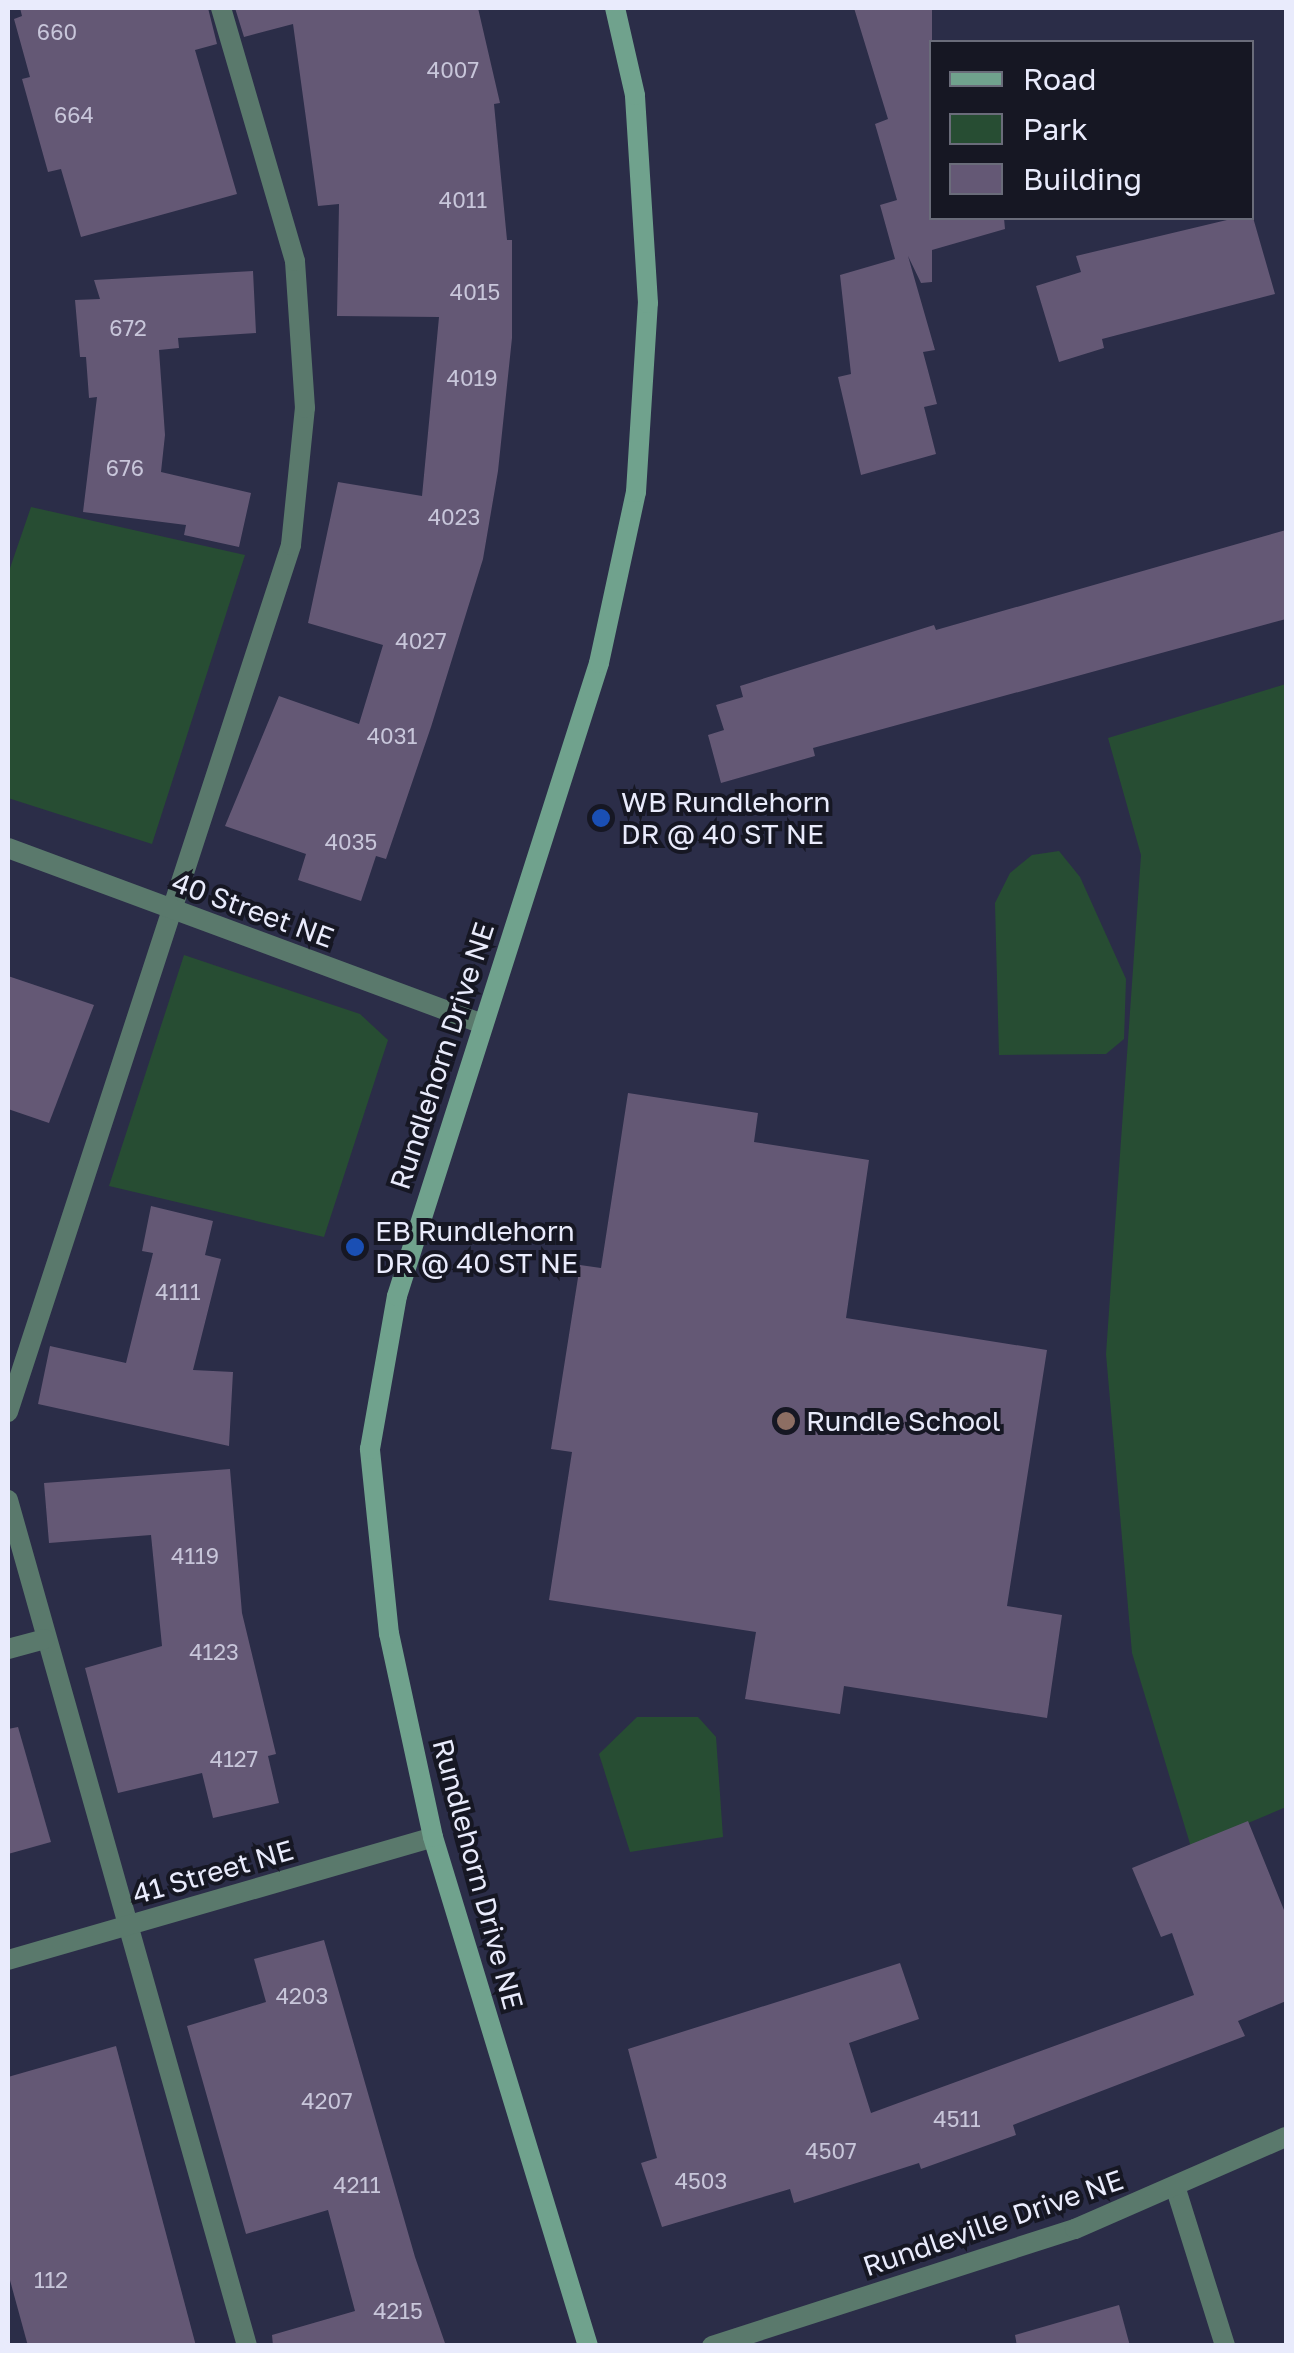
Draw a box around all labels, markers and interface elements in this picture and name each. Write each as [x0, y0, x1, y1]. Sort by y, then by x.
house number: 660 [37, 19, 77, 45]
legend [929, 40, 1254, 220]
house number: 4007 [427, 57, 479, 83]
text: Road [1023, 61, 1097, 97]
house number: 664 [54, 102, 94, 128]
text: Park [1023, 111, 1088, 147]
text: Building [1023, 161, 1142, 197]
house number: 4011 [439, 187, 487, 213]
house number: 4015 [450, 279, 500, 305]
house number: 672 [109, 315, 147, 341]
house number: 4019 [446, 365, 498, 391]
house number: 676 [106, 455, 144, 481]
house number: 4023 [428, 504, 480, 530]
house number: 4027 [395, 628, 447, 654]
house number: 4031 [367, 723, 417, 749]
place label: WB Rundlehorn DR @ 40 ST NE [621, 785, 831, 851]
marker: WB Rundlehorn DR @ 40 ST NE [590, 807, 612, 829]
house number: 4035 [325, 829, 377, 855]
street label: 40 Street NE [168, 865, 338, 955]
street label: Rundlehorn Drive NE [383, 918, 501, 1194]
place label: EB Rundlehorn DR @ 40 ST NE [375, 1214, 578, 1280]
marker: EB Rundlehorn DR @ 40 ST NE [344, 1236, 366, 1258]
house number: 4111 [155, 1279, 201, 1305]
place label: Rundle School [806, 1404, 1001, 1438]
marker: Rundle School [775, 1410, 797, 1432]
house number: 4119 [171, 1543, 219, 1569]
house number: 4123 [189, 1639, 239, 1665]
street label: Rundlehorn Drive NE [426, 1735, 530, 2013]
house number: 4127 [210, 1746, 258, 1772]
street label: 41 Street NE [129, 1833, 297, 1911]
house number: 4203 [276, 1983, 328, 2009]
house number: 4207 [301, 2088, 353, 2114]
house number: 4511 [933, 2106, 981, 2132]
house number: 4507 [805, 2138, 857, 2164]
street label: Rundleville Drive NE [858, 2163, 1128, 2283]
house number: 4503 [675, 2168, 727, 2194]
house number: 4211 [333, 2172, 381, 2198]
house number: 112 [34, 2267, 68, 2293]
house number: 4215 [373, 2298, 423, 2324]

